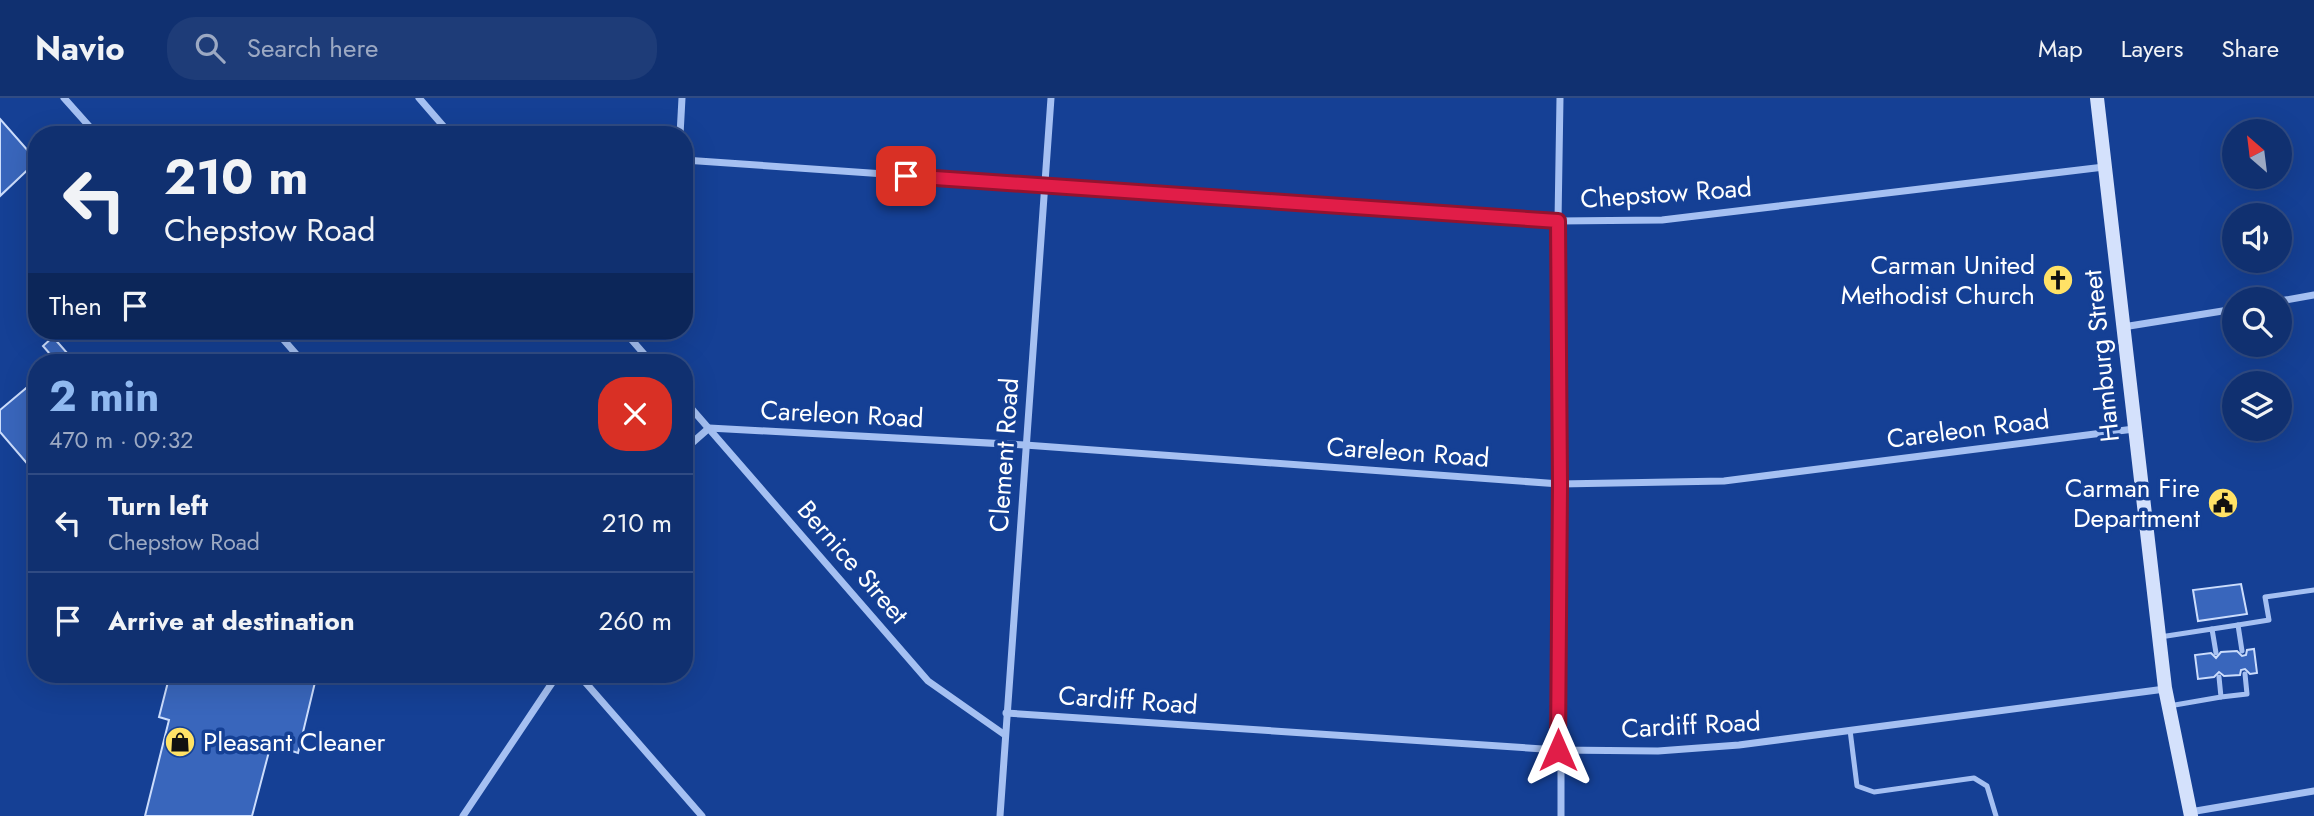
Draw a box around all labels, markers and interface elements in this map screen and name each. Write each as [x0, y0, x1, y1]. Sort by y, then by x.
search box [167, 17, 657, 80]
text: Navio [35, 25, 125, 72]
icon: search [191, 29, 229, 67]
text: Search here [247, 29, 378, 67]
text: Map [2038, 31, 2083, 66]
text: Layers [2121, 31, 2183, 66]
text: Share [2221, 31, 2279, 66]
north arrow [2222, 119, 2292, 189]
map controls [2222, 119, 2292, 441]
text: 210 m [164, 142, 308, 212]
pin [876, 146, 936, 206]
icon: left [49, 154, 140, 245]
icon: arrive [887, 157, 925, 195]
street label: Chepstow Road [1579, 168, 1753, 218]
button: sound [2222, 203, 2292, 273]
text: Chepstow Road [164, 207, 375, 253]
place label: Carman United Methodist Church [1841, 246, 2035, 314]
church icon: Carman United Methodist Church [2041, 263, 2075, 297]
street label: Hamburg Street [2073, 267, 2129, 444]
text: Then [49, 287, 102, 325]
icon: arrive [116, 287, 154, 325]
button: search [2222, 287, 2292, 357]
text: 2 min [49, 366, 159, 427]
button: layers [2222, 371, 2292, 441]
button: close [598, 377, 672, 451]
street label: Clement Road [980, 377, 1028, 533]
street label: Careleon Road [759, 391, 925, 437]
street label: Careleon Road [1885, 400, 2051, 458]
text: 470 m · 09:32 [49, 423, 193, 457]
street label: Careleon Road [1325, 427, 1491, 477]
place label: Carman Fire Department [2065, 469, 2201, 537]
public building icon: Carman Fire Department [2206, 486, 2240, 520]
text: Turn left [108, 487, 208, 525]
street label: Bernice Street [789, 492, 918, 633]
icon: left [49, 504, 87, 542]
text: 210 m [602, 504, 672, 542]
text: Chepstow Road [108, 525, 260, 559]
icon: arrive [49, 602, 87, 640]
text: Arrive at destination [108, 602, 355, 640]
text: 260 m [599, 602, 672, 640]
street label: Cardiff Road [1057, 676, 1199, 724]
street label: Cardiff Road [1620, 702, 1762, 748]
position arrow [1521, 713, 1595, 787]
place label: Pleasant Cleaner [203, 723, 386, 761]
shop icon: Pleasant Cleaner [163, 725, 197, 759]

